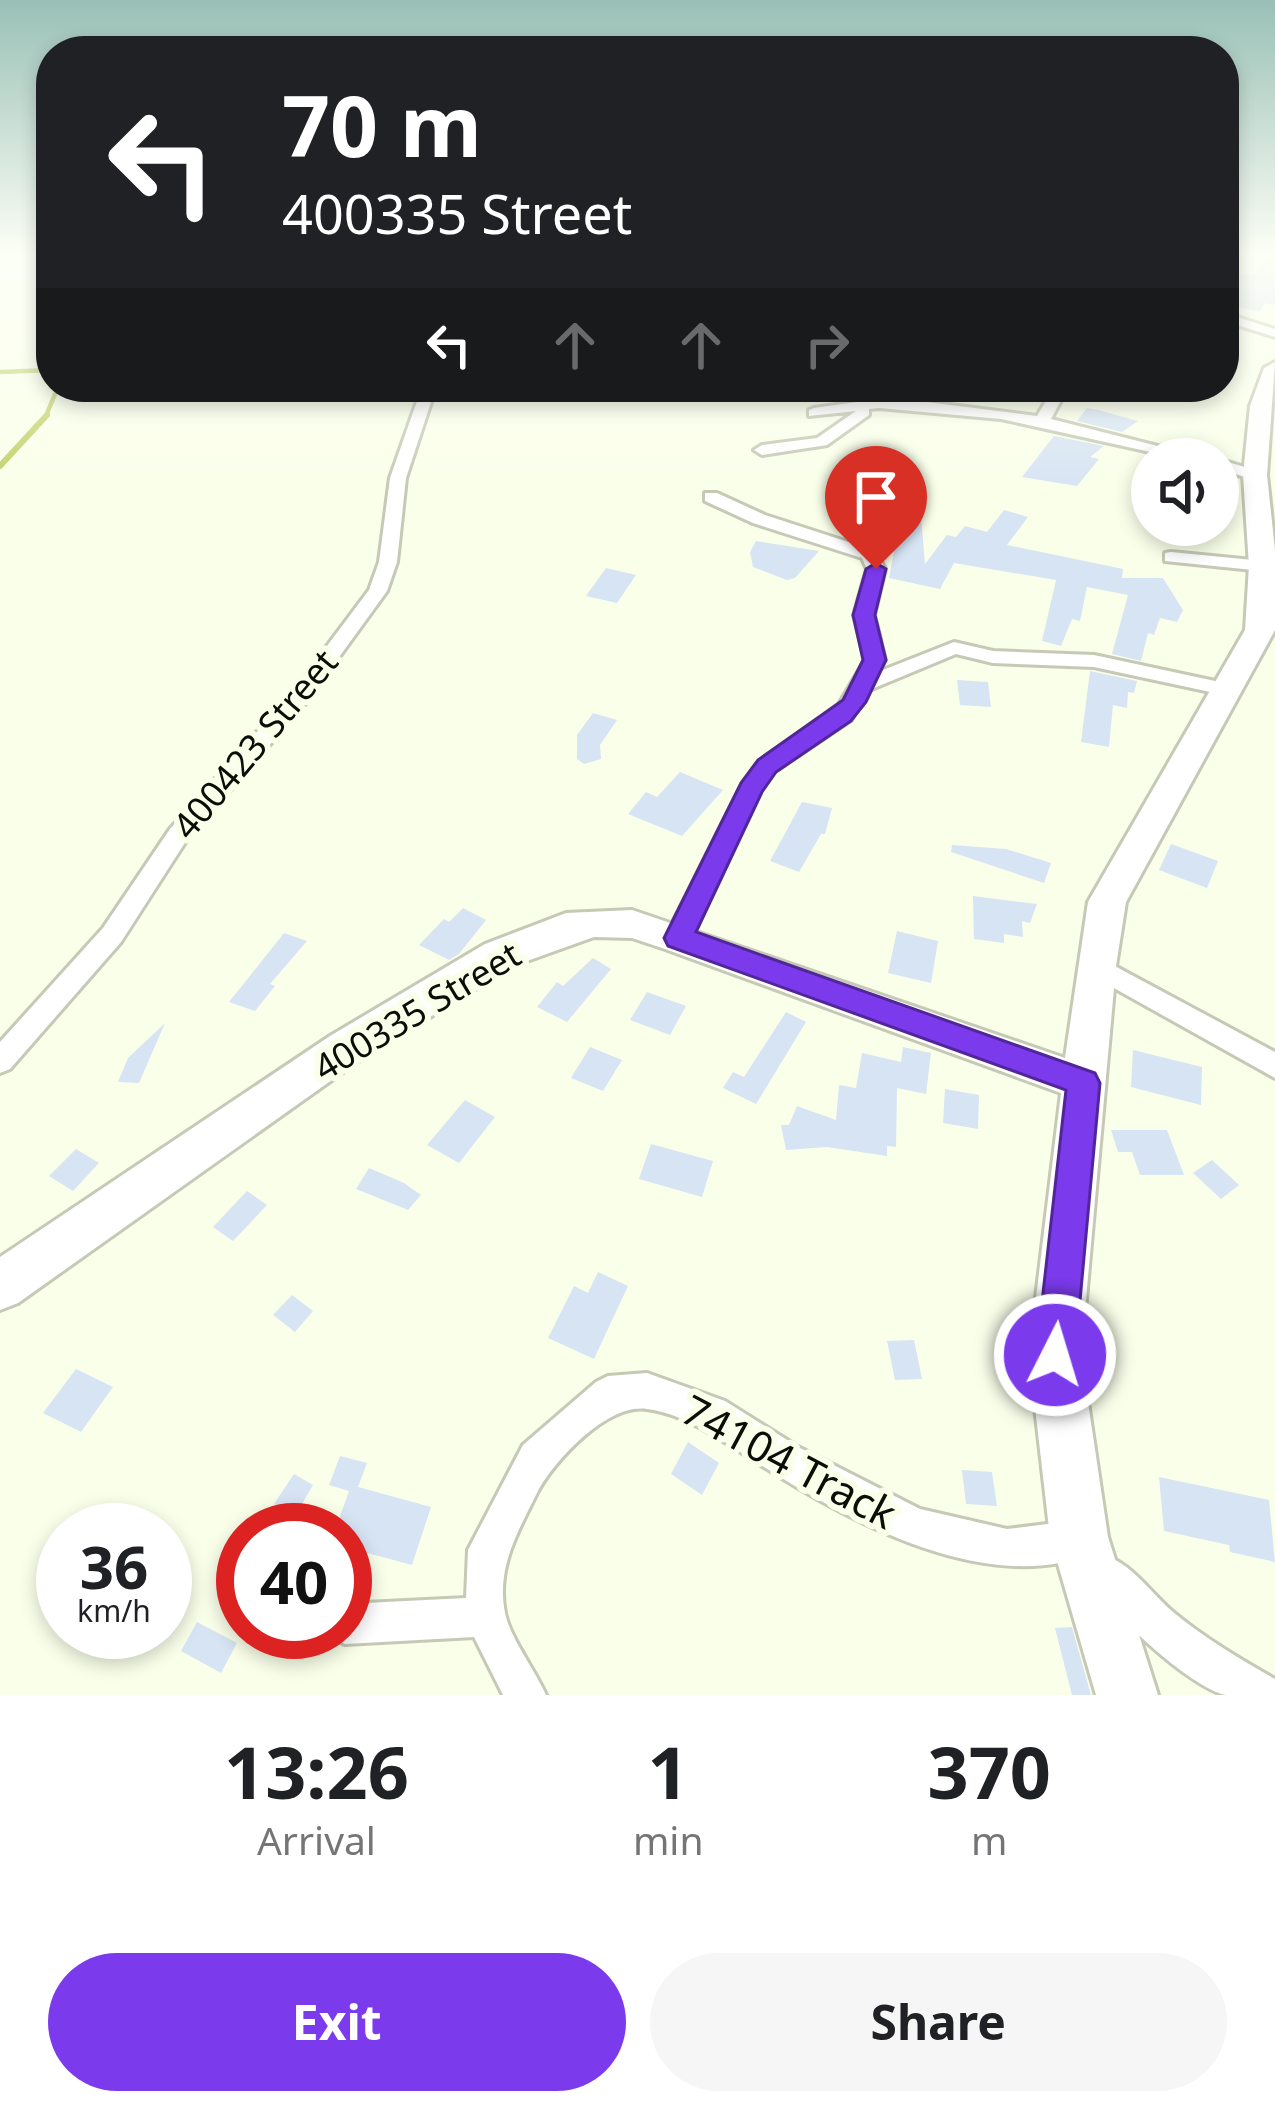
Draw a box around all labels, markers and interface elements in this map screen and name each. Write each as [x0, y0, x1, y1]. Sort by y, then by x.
text: 70 m [282, 67, 482, 182]
icon: left [84, 84, 240, 240]
text: 400335 Street [282, 176, 632, 250]
icon: left [416, 312, 482, 378]
icon: ahead [542, 312, 608, 378]
icon: ahead [668, 312, 734, 378]
icon: right [794, 312, 860, 378]
map controls [1131, 438, 1239, 546]
button: sound [1131, 438, 1239, 546]
pin [825, 446, 927, 569]
icon: arrive [843, 464, 909, 530]
street label: 400423 Street [161, 639, 348, 849]
street label: 400335 Street [304, 929, 529, 1092]
position arrow [992, 1292, 1118, 1418]
street label: 74104 Track [673, 1380, 907, 1541]
speed limit sign: 40 [216, 1503, 372, 1659]
text: 36 [80, 1525, 148, 1607]
text: km/h [77, 1590, 151, 1631]
text: 13:26 [224, 1722, 409, 1820]
text: 1 [648, 1722, 689, 1820]
text: 370 [927, 1722, 1051, 1820]
text: Arrival [257, 1813, 376, 1866]
text: min [633, 1813, 704, 1866]
text: m [971, 1813, 1007, 1866]
button: Exit [48, 1953, 626, 2091]
button: Share [650, 1953, 1227, 2091]

